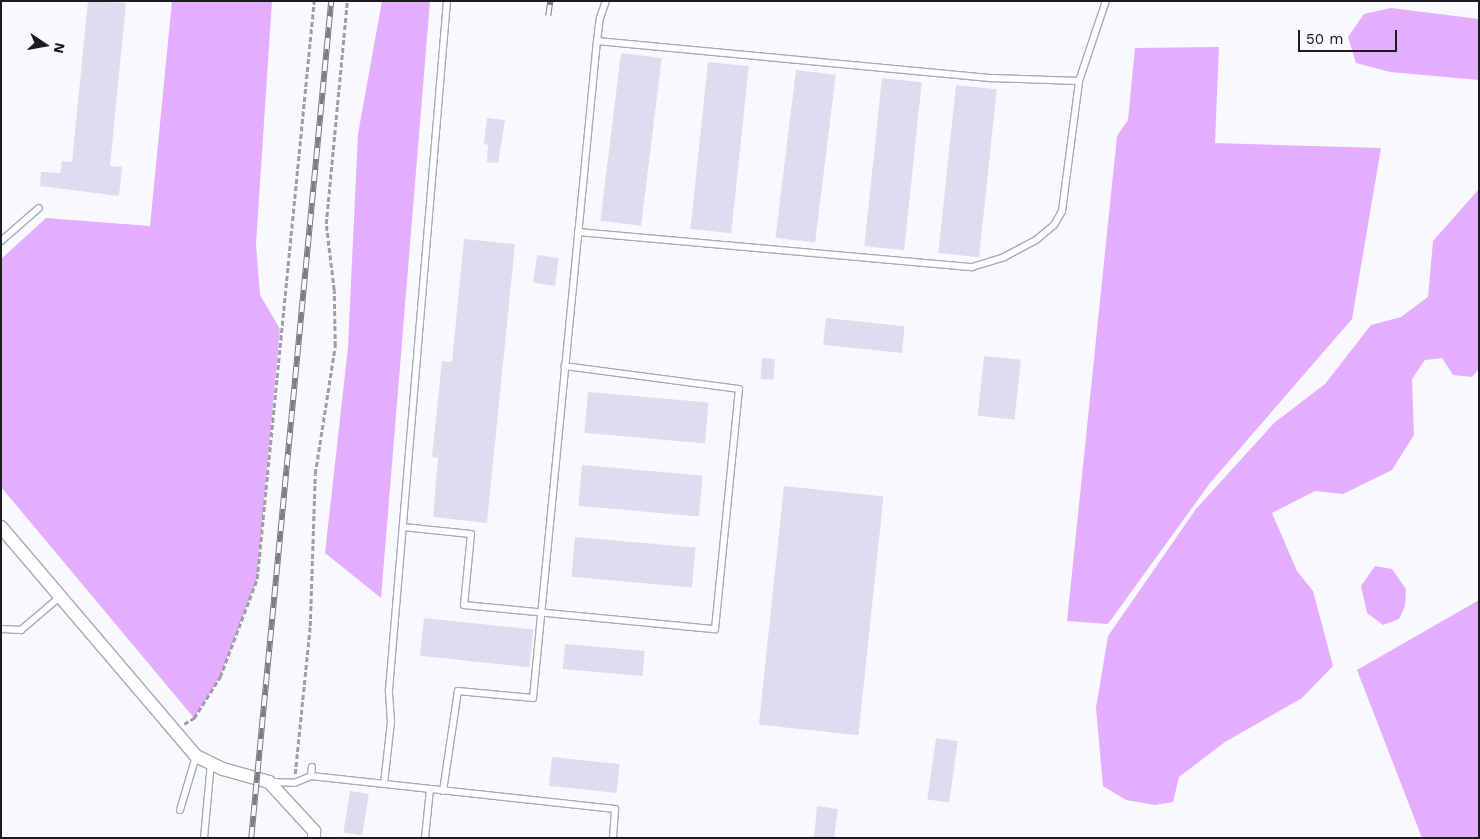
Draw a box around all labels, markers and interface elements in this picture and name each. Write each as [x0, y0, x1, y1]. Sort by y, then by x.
north arrow [20, 20, 70, 70]
scale bar [1300, 20, 1399, 52]
text: 50 m [1306, 30, 1343, 48]
text: N [51, 41, 69, 55]

